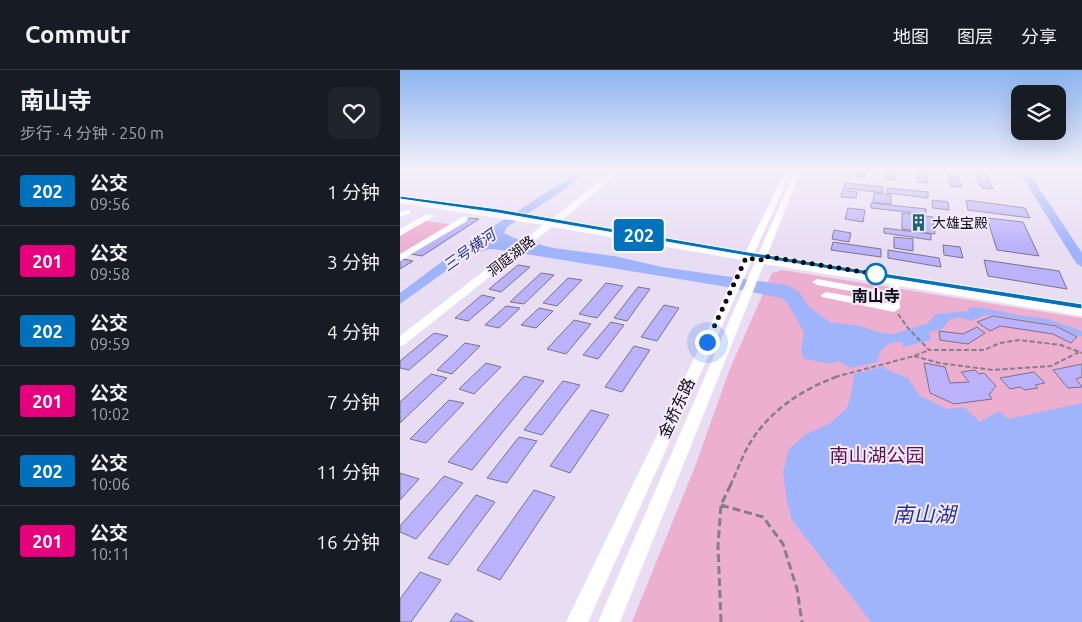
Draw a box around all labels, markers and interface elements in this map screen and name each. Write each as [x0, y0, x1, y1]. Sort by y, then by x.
text: Commutr [25, 21, 130, 48]
text: 地图 [893, 26, 929, 46]
text: 图层 [957, 26, 993, 46]
text: 分享 [1021, 26, 1057, 46]
map controls [1011, 85, 1066, 140]
button: layers [1011, 85, 1066, 140]
text: 南山寺 [20, 87, 92, 114]
button: heart [328, 87, 380, 139]
text: 步行 · 4 分钟 · 250 m [20, 124, 164, 142]
text: 公交 [90, 172, 128, 194]
text: 202 [32, 181, 63, 201]
text: 1 分钟 [327, 181, 380, 203]
text: 09:56 [90, 195, 130, 213]
building icon: 大雄宝殿 [908, 213, 928, 233]
place label: 大雄宝殿 [932, 215, 988, 231]
line badge: 202 [610, 219, 668, 251]
water label: 三号横河 [440, 224, 501, 274]
text: 202 [624, 225, 654, 245]
street label: 洞庭湖路 [484, 232, 538, 280]
text: 公交 [90, 242, 128, 264]
text: 201 [32, 251, 63, 271]
text: 3 分钟 [327, 251, 380, 273]
marker: 南山寺 [865, 263, 887, 285]
text: 09:58 [90, 265, 130, 283]
place label: 南山寺 [852, 287, 900, 305]
text: 公交 [90, 312, 128, 334]
text: 202 [32, 321, 63, 341]
text: 4 分钟 [327, 321, 380, 343]
your location [695, 330, 720, 355]
text: 09:59 [90, 335, 130, 353]
street label: 金桥东路 [654, 375, 698, 441]
text: 公交 [90, 382, 128, 404]
text: 201 [32, 391, 63, 411]
text: 7 分钟 [327, 391, 380, 413]
text: 10:02 [90, 405, 130, 423]
park label: 南山湖公园 [829, 444, 925, 466]
text: 公交 [90, 452, 128, 474]
text: 202 [32, 461, 63, 481]
text: 11 分钟 [316, 461, 380, 483]
text: 10:06 [90, 475, 130, 493]
water label: 南山湖 [893, 502, 958, 526]
text: 公交 [90, 522, 128, 544]
text: 201 [32, 531, 63, 551]
text: 16 分钟 [316, 531, 380, 553]
text: 10:11 [90, 545, 130, 563]

